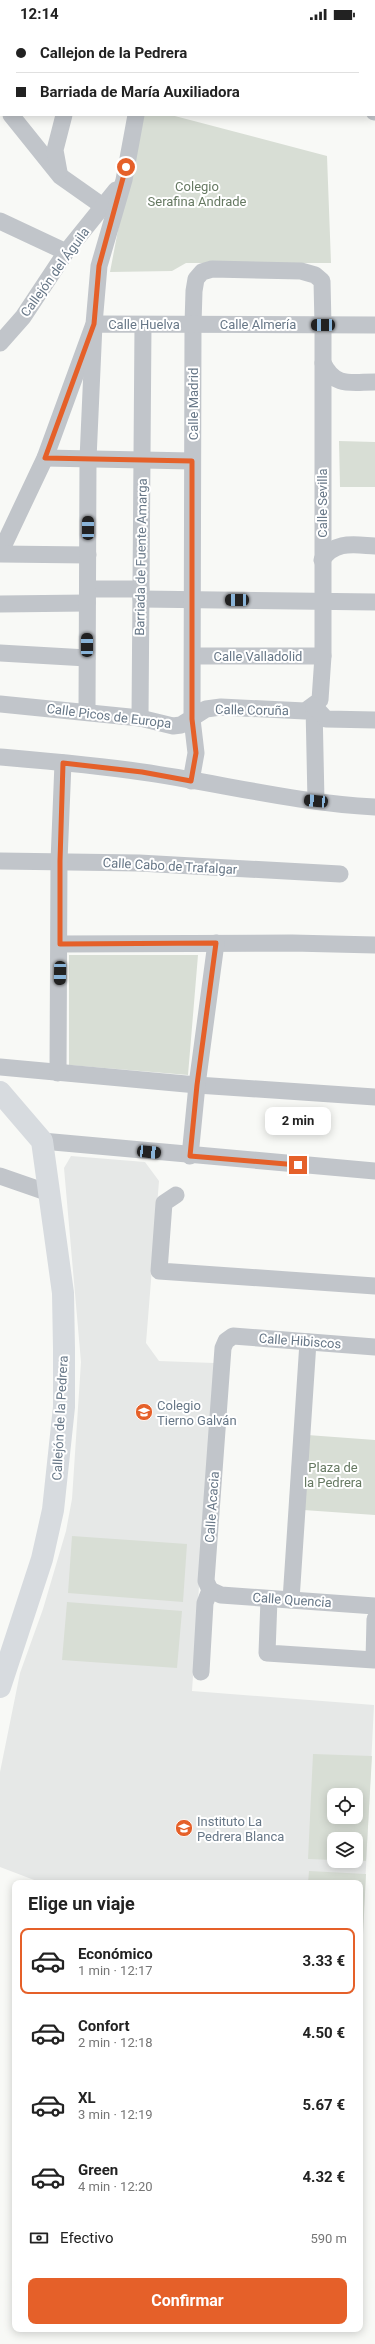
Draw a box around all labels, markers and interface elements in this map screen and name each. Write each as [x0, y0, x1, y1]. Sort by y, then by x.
text: 12:14 [20, 5, 59, 23]
text: Callejon de la Pedrera [40, 44, 187, 62]
text: Barriada de María Auxiliadora [40, 83, 240, 101]
route start [117, 158, 135, 176]
park label: Colegio Serafina Andrade [148, 179, 247, 209]
street label: Callejón del Águila [18, 224, 92, 320]
street label: Calle Huelva [108, 317, 180, 332]
street label: Calle Almería [220, 317, 296, 332]
car [311, 319, 335, 331]
street label: Calle Madrid [186, 368, 201, 440]
street label: Calle Sevilla [315, 468, 330, 538]
street label: Barriada de Fuente Amarga [132, 478, 150, 636]
car [82, 516, 94, 540]
car [225, 594, 249, 606]
car [81, 633, 93, 657]
street label: Calle Valladolid [214, 649, 302, 664]
street label: Calle Picos de Europa [46, 701, 172, 731]
street label: Calle Coruña [215, 702, 289, 718]
car [304, 794, 328, 808]
street label: Calle Cabo de Trafalgar [102, 855, 238, 877]
car [54, 961, 66, 985]
callout: 2 min [265, 1107, 331, 1135]
text: 2 min [282, 1113, 314, 1128]
car [136, 1145, 162, 1159]
route end [289, 1156, 307, 1174]
street label: Calle Hibiscos [258, 1331, 342, 1351]
street label: Callejón de la Pedrera [49, 1355, 71, 1481]
place label: Colegio Tierno Galván [157, 1398, 237, 1428]
school or university icon: Colegio Tierno Galván [134, 1402, 154, 1422]
park label: Plaza de la Pedrera [304, 1460, 362, 1490]
street label: Calle Acacia [202, 1471, 222, 1543]
street label: Calle Quencia [252, 1590, 332, 1610]
map controls [327, 1788, 363, 1868]
button: locate [327, 1788, 363, 1824]
place label: Instituto La Pedrera Blanca [197, 1814, 284, 1844]
school or university icon: Instituto La Pedrera Blanca [174, 1818, 194, 1838]
button: layers [327, 1832, 363, 1868]
text: Elige un viaje [28, 1893, 135, 1914]
icon: car [30, 1943, 66, 1979]
text: Económico [78, 1945, 153, 1963]
text: 3.33 € [302, 1952, 345, 1970]
text: 1 min · 12:17 [78, 1963, 153, 1978]
icon: car [30, 2015, 66, 2051]
text: Confort [78, 2017, 129, 2035]
text: 4.50 € [302, 2024, 345, 2042]
text: 2 min · 12:18 [78, 2035, 153, 2050]
icon: car [30, 2087, 66, 2123]
text: XL [78, 2089, 96, 2107]
text: 5.67 € [302, 2096, 345, 2114]
text: 3 min · 12:19 [78, 2107, 153, 2122]
icon: car [30, 2159, 66, 2195]
text: Green [78, 2161, 118, 2179]
text: 4.32 € [302, 2168, 345, 2186]
text: 4 min · 12:20 [78, 2179, 153, 2194]
icon: cash [28, 2227, 50, 2249]
text: Efectivo [60, 2229, 114, 2247]
text: 590 m [310, 2231, 347, 2246]
button: Confirmar [28, 2278, 347, 2324]

